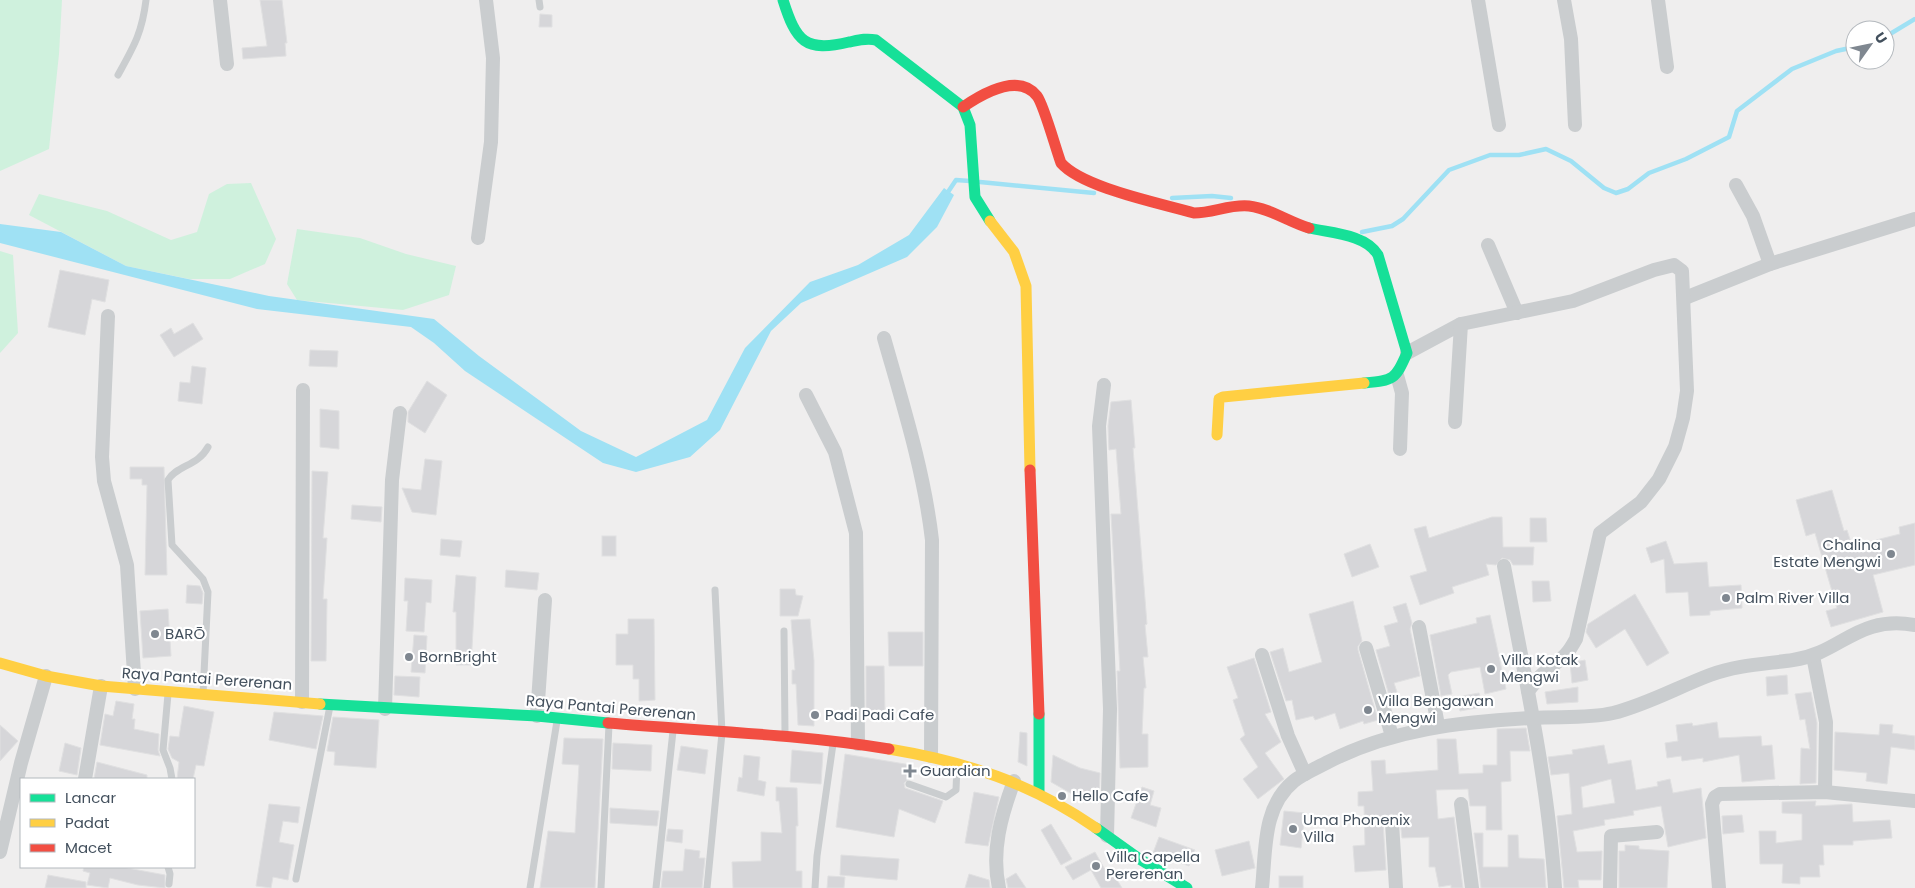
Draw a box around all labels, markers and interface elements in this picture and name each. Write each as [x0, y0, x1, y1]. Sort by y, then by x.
north arrow [1845, 20, 1895, 70]
text: U [1870, 28, 1892, 48]
place label: Chalina Estate Mengwi [1773, 534, 1881, 572]
marker: Chalina Estate Mengwi [1885, 548, 1897, 560]
place label: Palm River Villa [1736, 587, 1849, 608]
marker: Palm River Villa [1720, 592, 1732, 604]
place label: BARŌ [165, 623, 205, 644]
marker: BARŌ [149, 628, 161, 640]
place label: BornBright [419, 646, 497, 667]
place label: Villa Kotak Mengwi [1501, 649, 1579, 687]
marker: BornBright [403, 651, 415, 663]
street label: Raya Pantai Pererenan [121, 662, 293, 695]
marker: Villa Kotak Mengwi [1485, 663, 1497, 675]
street label: Raya Pantai Pererenan [525, 690, 697, 725]
place label: Villa Bengawan Mengwi [1378, 690, 1494, 728]
place label: Padi Padi Cafe [825, 704, 934, 725]
marker: Villa Bengawan Mengwi [1362, 704, 1374, 716]
marker: Padi Padi Cafe [809, 709, 821, 721]
place label: Guardian [920, 760, 991, 781]
marker: Guardian [904, 765, 916, 777]
legend [20, 778, 195, 868]
place label: Hello Cafe [1072, 785, 1149, 806]
text: Lancar [65, 787, 116, 808]
marker: Hello Cafe [1056, 790, 1068, 802]
place label: Uma Phonenix Villa [1303, 809, 1410, 847]
text: Padat [65, 812, 110, 833]
marker: Uma Phonenix Villa [1287, 823, 1299, 835]
text: Macet [65, 837, 112, 858]
place label: Villa Capella Pererenan [1106, 846, 1200, 884]
marker: Villa Capella Pererenan [1090, 860, 1102, 872]

